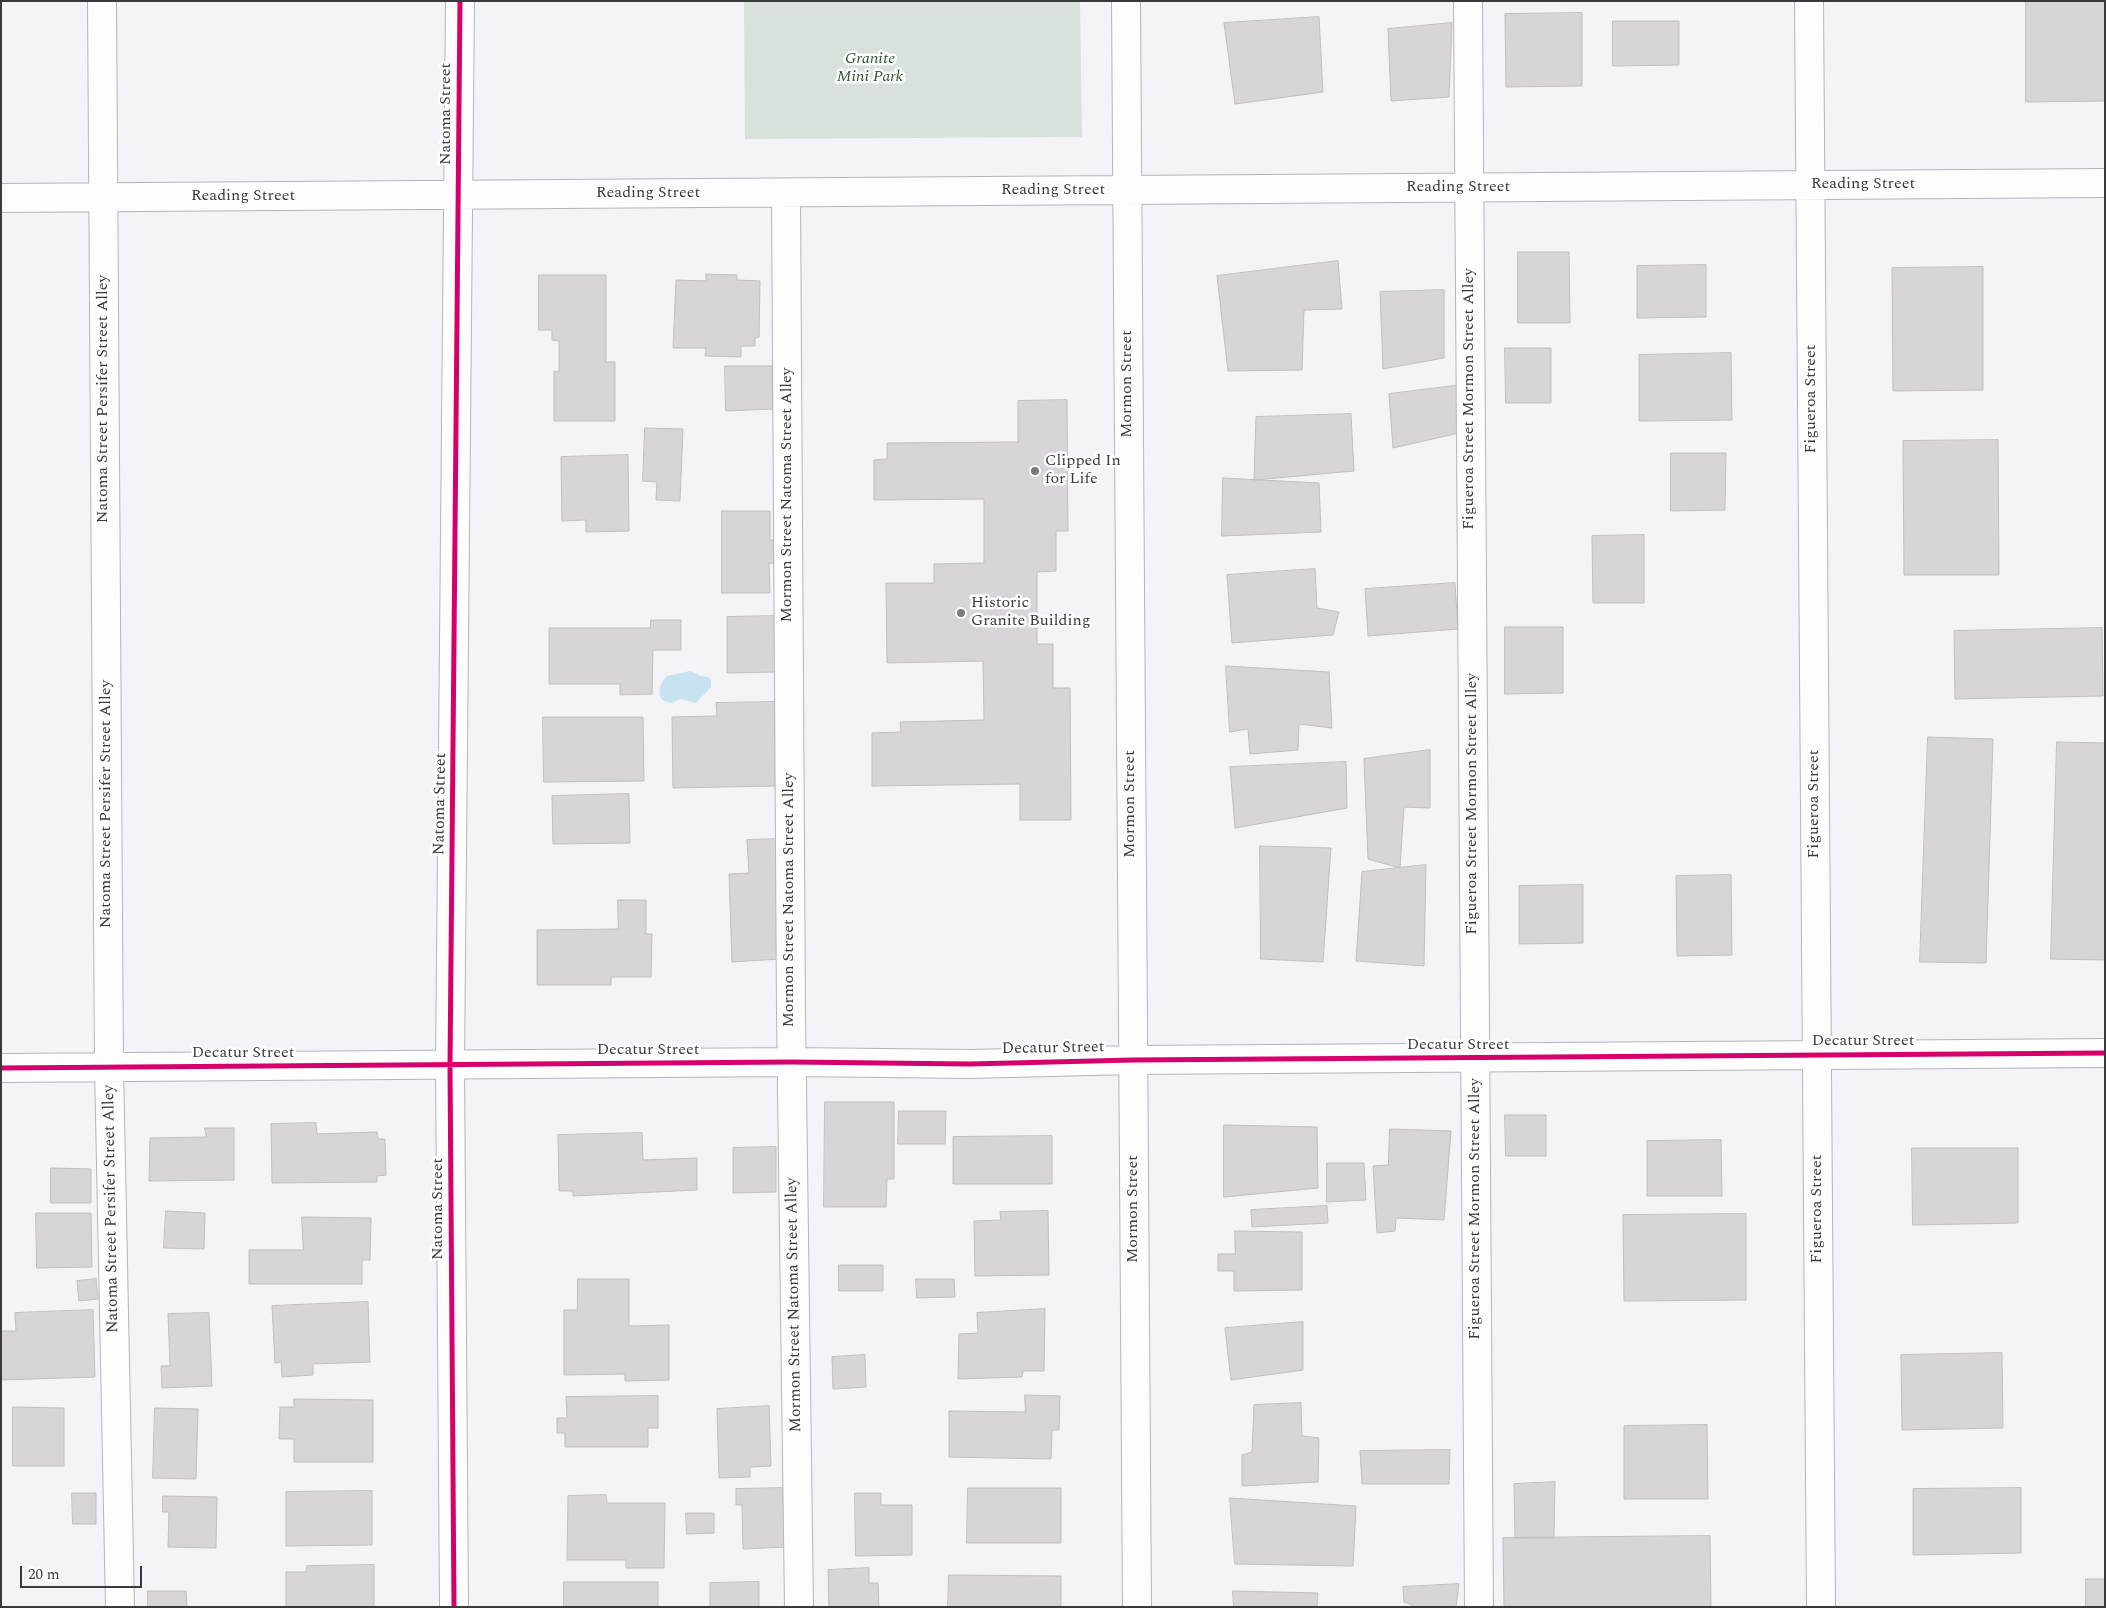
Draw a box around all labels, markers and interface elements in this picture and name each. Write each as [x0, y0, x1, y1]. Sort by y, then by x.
park label: Granite Mini Park [837, 50, 903, 88]
street label: Natoma Street [437, 63, 457, 165]
street label: Reading Street [1811, 175, 1915, 195]
street label: Reading Street [1406, 178, 1510, 198]
street label: Reading Street [1001, 181, 1105, 201]
street label: Reading Street [596, 184, 700, 204]
street label: Reading Street [191, 187, 295, 207]
street label: Figueroa Street Mormon Street Alley [1460, 268, 1480, 530]
street label: Natoma Street Persifer Street Alley [94, 275, 114, 523]
street label: Mormon Street [1118, 330, 1138, 438]
street label: Figueroa Street [1802, 344, 1822, 454]
street label: Mormon Street Natoma Street Alley [778, 368, 798, 622]
place label: Clipped In for Life [1045, 452, 1121, 490]
marker: Clipped In for Life [1029, 465, 1041, 477]
place label: Historic Granite Building [971, 594, 1090, 632]
marker: Historic Granite Building [955, 607, 967, 619]
street label: Figueroa Street Mormon Street Alley [1463, 673, 1483, 935]
street label: Natoma Street Persifer Street Alley [97, 680, 117, 928]
street label: Figueroa Street [1805, 749, 1825, 859]
street label: Mormon Street [1121, 750, 1141, 858]
street label: Natoma Street [431, 753, 451, 855]
street label: Mormon Street Natoma Street Alley [780, 773, 800, 1027]
street label: Decatur Street [1812, 1032, 1914, 1052]
street label: Decatur Street [1407, 1036, 1509, 1056]
street label: Decatur Street [1002, 1039, 1104, 1059]
street label: Decatur Street [597, 1041, 699, 1061]
street label: Decatur Street [192, 1044, 294, 1064]
street label: Figueroa Street Mormon Street Alley [1466, 1078, 1486, 1340]
street label: Natoma Street Persifer Street Alley [100, 1085, 124, 1333]
street label: Figueroa Street [1808, 1154, 1828, 1264]
street label: Mormon Street [1124, 1155, 1144, 1263]
street label: Natoma Street [429, 1158, 449, 1260]
street label: Mormon Street Natoma Street Alley [783, 1177, 807, 1433]
scale bar [22, 1556, 145, 1588]
text: 20 m [28, 1563, 60, 1586]

